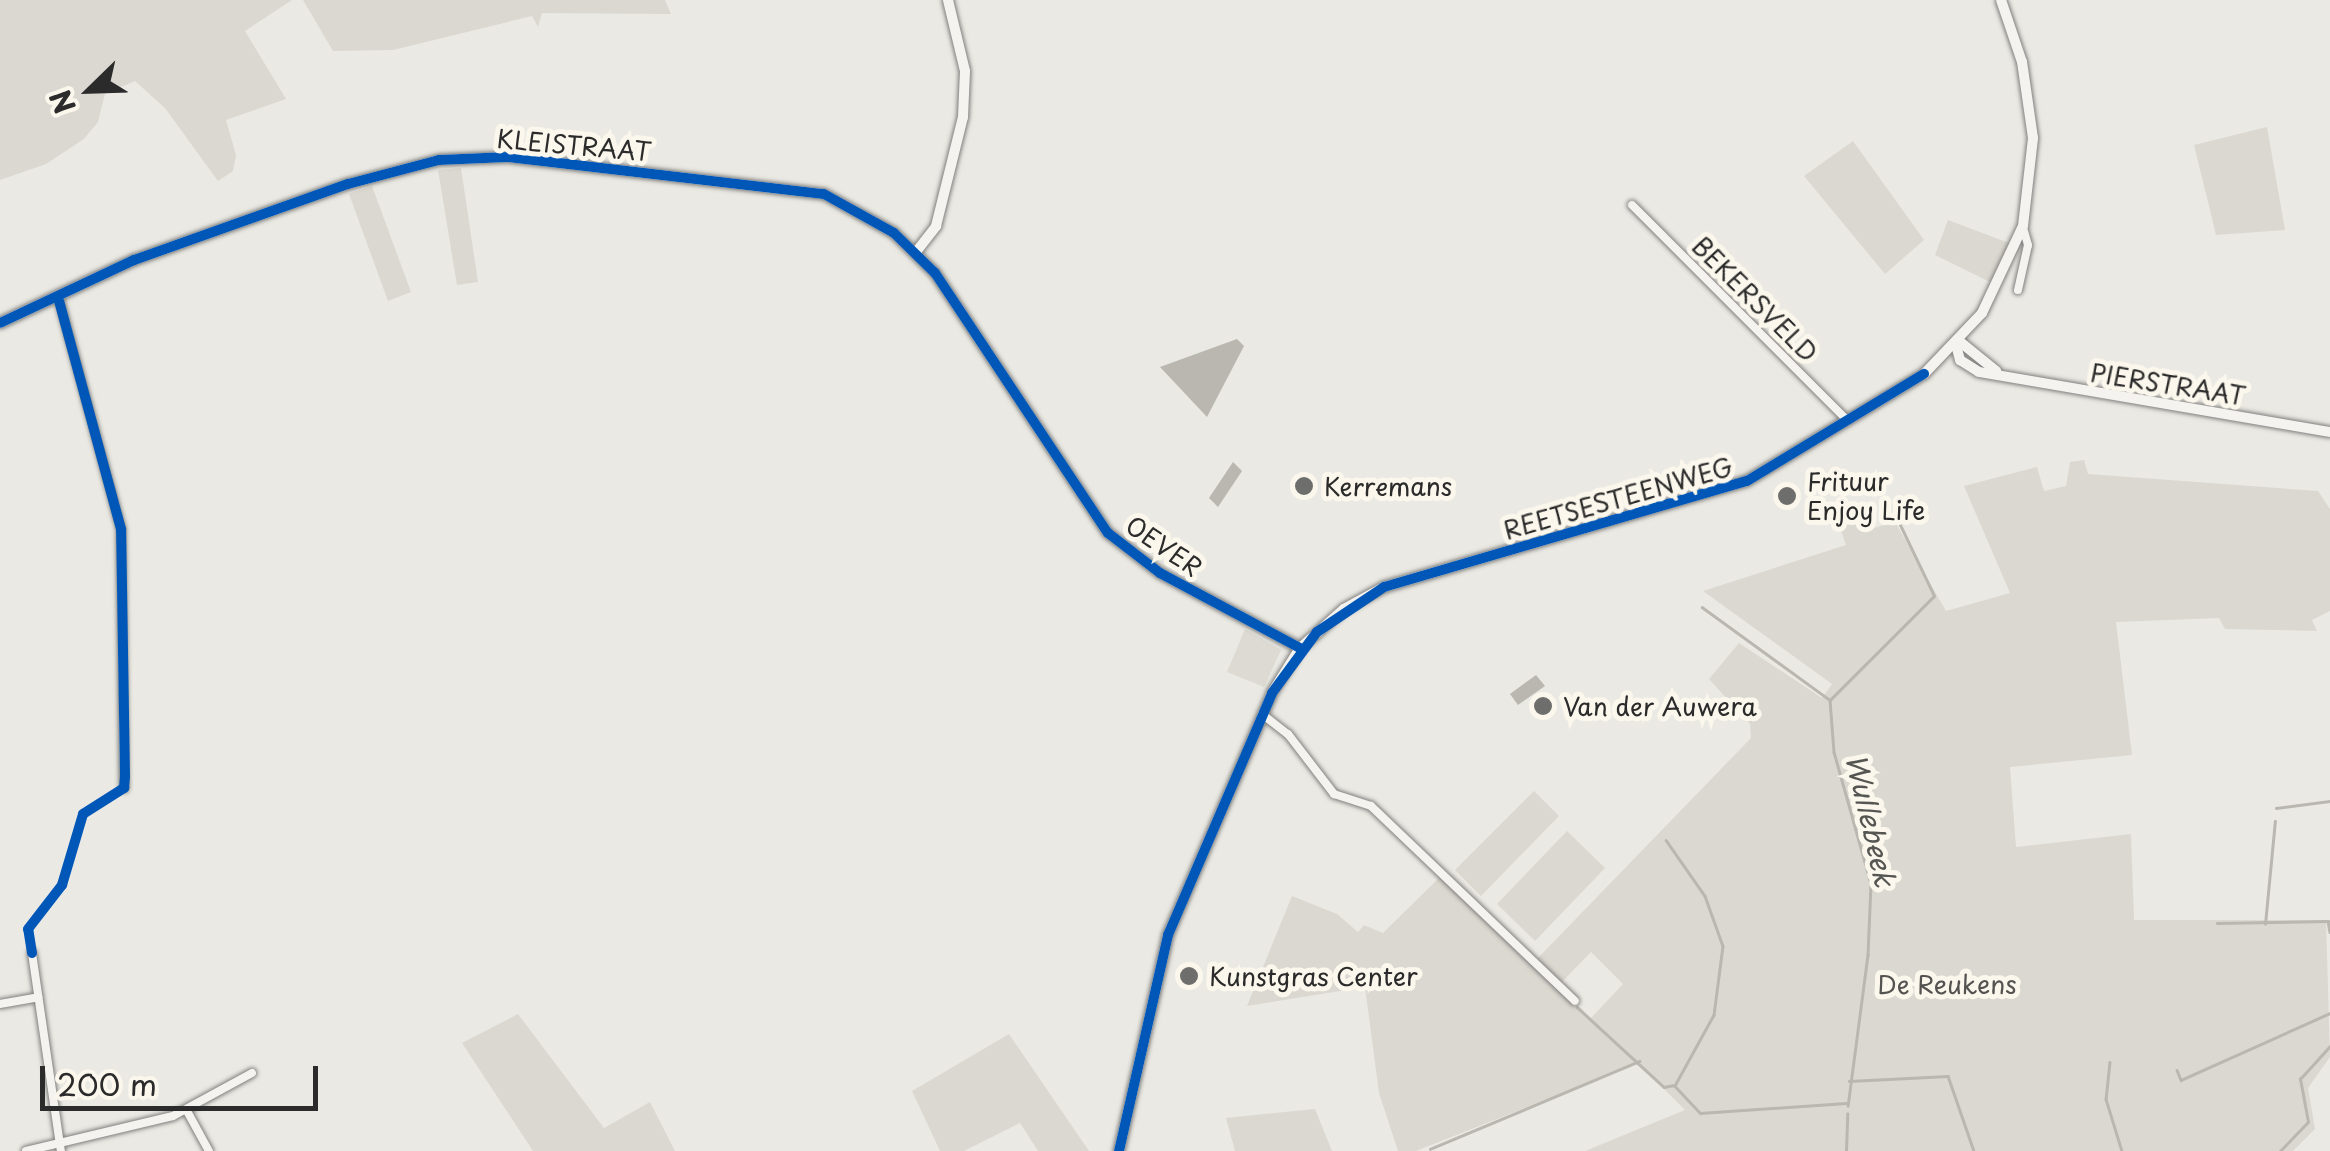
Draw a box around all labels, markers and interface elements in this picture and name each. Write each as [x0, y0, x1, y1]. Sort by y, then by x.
north arrow [40, 40, 140, 140]
text: N [38, 83, 86, 121]
street label: KLEISTRAAT [496, 123, 652, 167]
street label: BEKERSVELD [1686, 230, 1824, 368]
street label: PIERSTRAAT [2088, 357, 2248, 411]
street label: REETSESTEENWEG [1500, 451, 1736, 545]
place label: Frituur Enjoy Life [1807, 467, 1926, 526]
place label: Kerremans [1324, 471, 1452, 501]
marker: Kerremans [1293, 475, 1315, 497]
marker: Frituur Enjoy Life [1776, 485, 1798, 507]
street label: OEVER [1120, 510, 1208, 582]
place label: Van der Auwera [1563, 691, 1758, 721]
marker: Van der Auwera [1532, 695, 1554, 717]
water label: Wullebeek [1839, 751, 1903, 889]
place label: Kunstgras Center [1209, 961, 1419, 991]
marker: Kunstgras Center [1178, 965, 1200, 987]
park label: De Reukens [1877, 969, 2017, 999]
scale bar [45, 1046, 322, 1108]
text: 200 m [57, 1061, 157, 1106]

